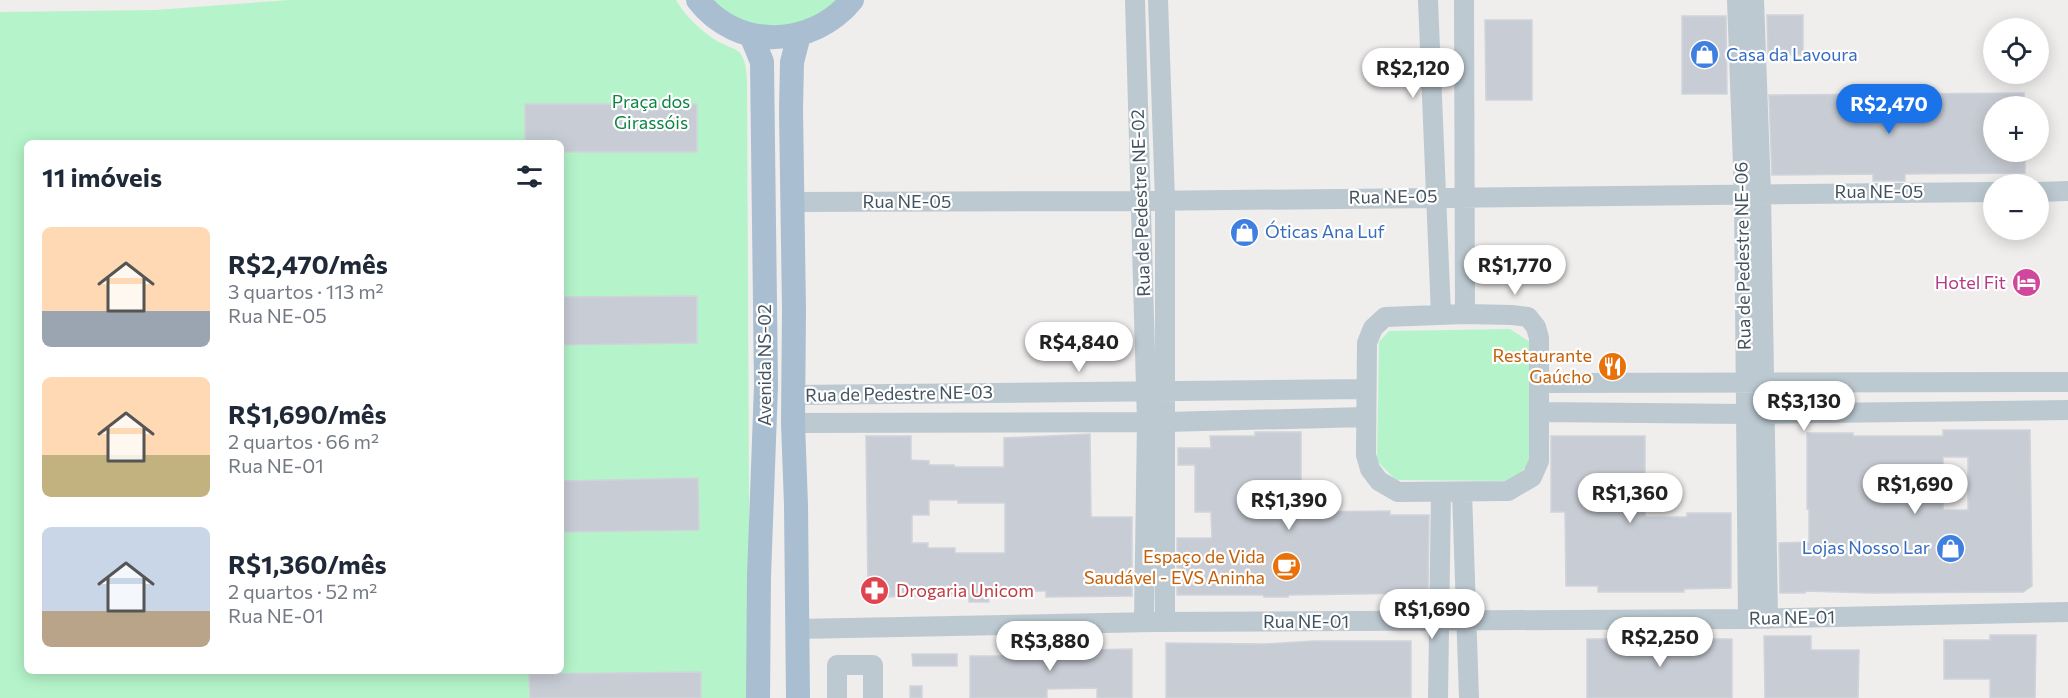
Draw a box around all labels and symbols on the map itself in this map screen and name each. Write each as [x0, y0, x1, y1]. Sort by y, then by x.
shop icon: Casa da Lavoura [1689, 39, 1721, 71]
place label: Casa da Lavoura [1726, 43, 1858, 65]
pin: R$2,120 [1358, 48, 1468, 99]
pin: R$2,470 [1834, 84, 1944, 135]
park label: Praça dos Girassóis [612, 90, 690, 133]
street label: Rua de Pedestre NE-02 [1126, 109, 1154, 297]
street label: Rua de Pedestre NE-06 [1729, 162, 1755, 350]
street label: Rua NE-05 [1835, 180, 1923, 202]
street label: Rua NE-05 [1348, 184, 1438, 208]
street label: Rua NE-05 [863, 190, 951, 212]
shop icon: Óticas Ana Luf [1228, 216, 1260, 248]
place label: Óticas Ana Luf [1265, 220, 1386, 242]
pin: R$1,770 [1460, 245, 1570, 296]
hotel icon: Hotel Fit [2011, 267, 2043, 299]
place label: Hotel Fit [1935, 271, 2006, 293]
street label: Avenida NS-02 [753, 304, 775, 426]
pin: R$4,840 [1024, 322, 1134, 373]
place label: Restaurante Gaúcho [1493, 344, 1592, 387]
restaurant icon: Restaurante Gaúcho [1597, 350, 1629, 382]
street label: Rua de Pedestre NE-03 [805, 380, 993, 406]
pin: R$3,130 [1749, 381, 1859, 432]
pin: R$1,690 [1860, 464, 1970, 515]
pin: R$1,360 [1575, 473, 1685, 524]
pin: R$1,390 [1234, 480, 1344, 531]
shop icon: Lojas Nosso Lar [1935, 532, 1967, 564]
place label: Lojas Nosso Lar [1802, 536, 1930, 558]
place label: Espaço de Vida Saudável - EVS Aninha [1084, 545, 1265, 588]
cafe icon: Espaço de Vida Saudável - EVS Aninha [1270, 551, 1302, 583]
pharmacy icon: Drogaria Unicom [859, 575, 891, 607]
place label: Drogaria Unicom [896, 579, 1034, 601]
pin: R$1,690 [1377, 589, 1487, 640]
street label: Rua NE-01 [1749, 605, 1835, 629]
street label: Rua NE-01 [1263, 610, 1349, 632]
pin: R$2,250 [1605, 617, 1715, 668]
pin: R$3,880 [995, 621, 1105, 672]

